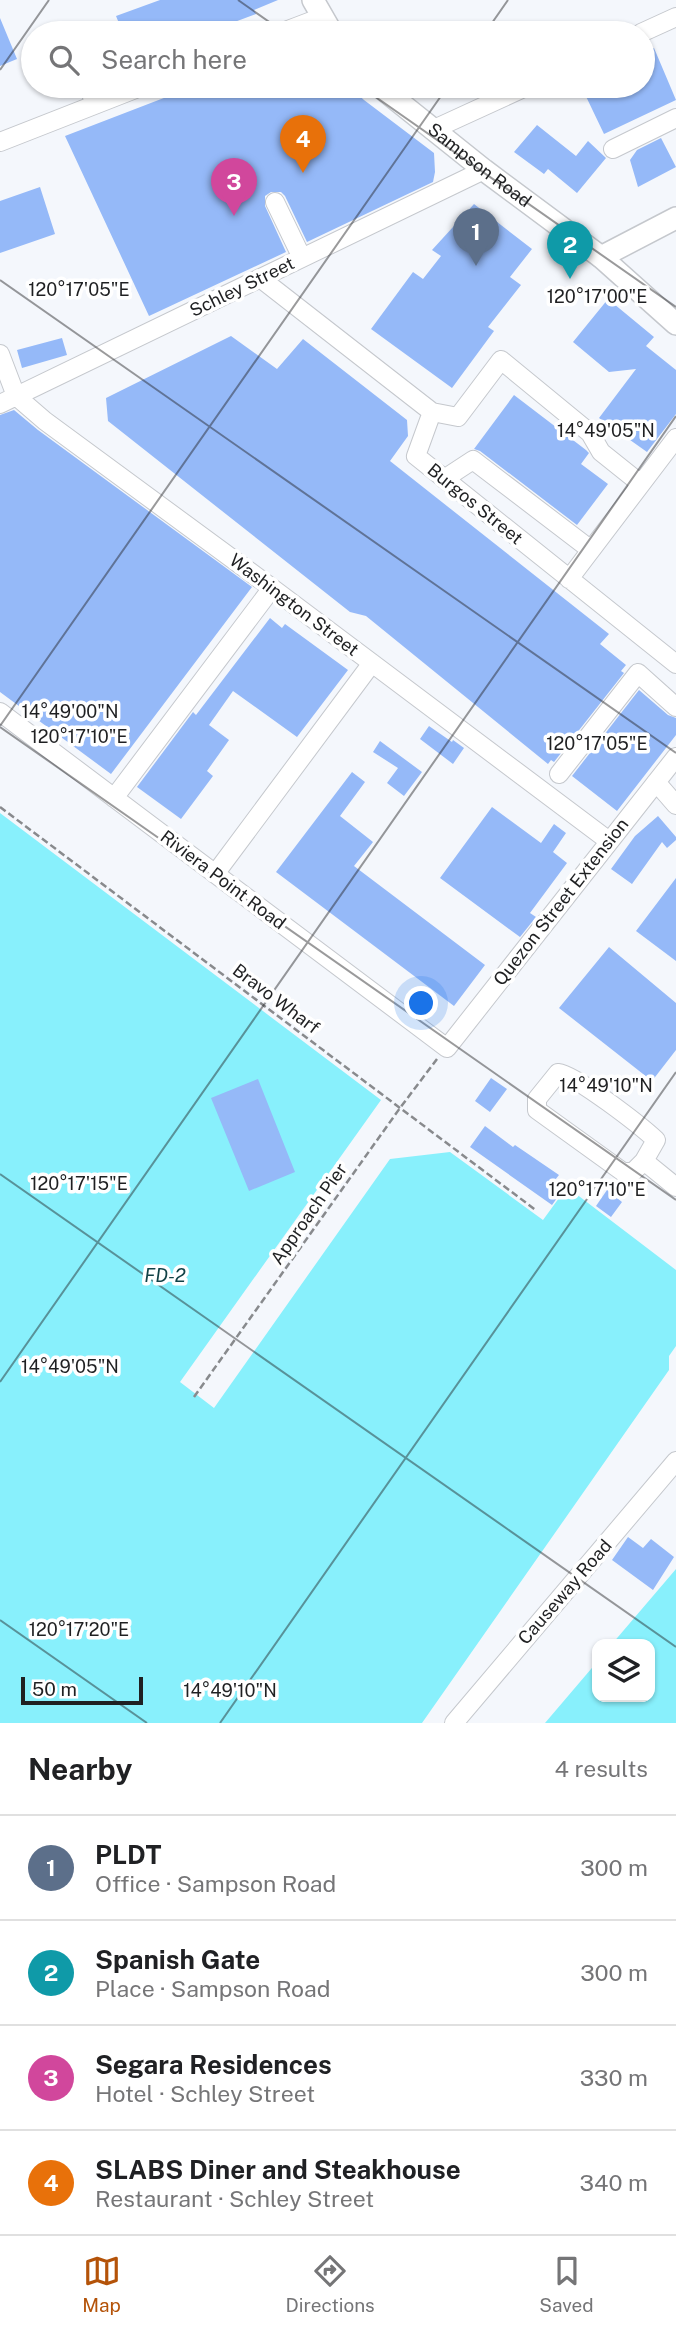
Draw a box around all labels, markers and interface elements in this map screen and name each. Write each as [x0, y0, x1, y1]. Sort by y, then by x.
search box [21, 21, 655, 98]
icon: search [45, 41, 83, 79]
text: Search here [101, 44, 247, 75]
pin: 4 [280, 115, 326, 173]
street label: Sampson Road [424, 118, 536, 211]
pin: 3 [211, 158, 257, 216]
pin: 1 [453, 208, 499, 266]
pin: 2 [547, 221, 593, 279]
street label: Schley Street [186, 252, 297, 321]
text: 120°17'05"E [28, 279, 130, 300]
text: 120°17'00"E [547, 286, 647, 307]
text: 14°49'05"N [557, 420, 655, 441]
street label: Burgos Street [423, 459, 527, 548]
street label: Washington Street [226, 549, 363, 660]
text: 14°49'00"N [21, 701, 119, 722]
text: 120°17'10"E [30, 726, 128, 747]
text: 120°17'05"E [546, 733, 648, 754]
street label: Quezon Street Extension [489, 814, 632, 990]
street label: Riviera Point Road [157, 826, 290, 934]
street label: Bravo Wharf [229, 959, 324, 1038]
your location [404, 986, 438, 1020]
text: 14°49'10"N [559, 1075, 653, 1096]
street label: Approach Pier [266, 1159, 351, 1268]
text: 120°17'15"E [30, 1173, 128, 1194]
text: 120°17'10"E [548, 1179, 646, 1200]
water label: FD-2 [144, 1264, 186, 1286]
text: 14°49'05"N [21, 1356, 119, 1377]
street label: Causeway Road [513, 1535, 616, 1648]
text: 120°17'20"E [29, 1619, 129, 1640]
map controls [592, 1639, 655, 1702]
button: layers [592, 1639, 655, 1702]
scale bar [21, 1674, 144, 1706]
text: 50 m [32, 1678, 77, 1700]
text: 14°49'10"N [183, 1680, 277, 1701]
text: Nearby [28, 1751, 132, 1787]
text: 4 results [554, 1755, 648, 1782]
text: PLDT [95, 1839, 161, 1870]
text: 1 [46, 1854, 56, 1881]
text: 300 m [580, 1854, 648, 1881]
text: Office · Sampson Road [95, 1870, 336, 1897]
text: Spanish Gate [95, 1944, 260, 1975]
text: 2 [44, 1959, 58, 1986]
text: 300 m [580, 1959, 648, 1986]
text: Place · Sampson Road [95, 1975, 330, 2002]
text: Segara Residences [95, 2049, 332, 2080]
text: 3 [43, 2064, 59, 2091]
text: 330 m [580, 2064, 648, 2091]
text: Hotel · Schley Street [95, 2080, 315, 2107]
text: SLABS Diner and Steakhouse [95, 2154, 461, 2185]
text: 4 [43, 2169, 59, 2196]
text: 340 m [580, 2169, 648, 2196]
text: Restaurant · Schley Street [95, 2185, 374, 2212]
tab: Map [82, 2252, 121, 2316]
tab: Directions [285, 2252, 375, 2316]
tab: Saved [539, 2252, 594, 2316]

